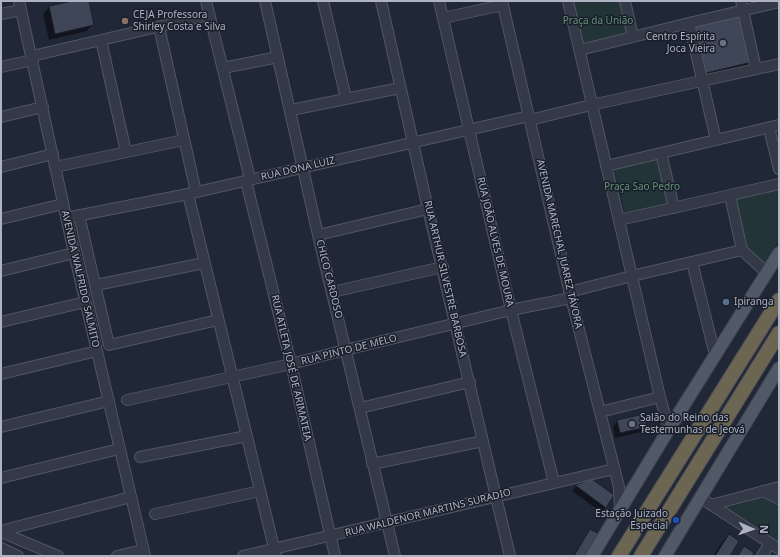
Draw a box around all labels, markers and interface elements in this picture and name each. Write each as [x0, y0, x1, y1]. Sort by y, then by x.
place label: CEJA Professora Shirley Costa e Silva [133, 9, 226, 32]
park label: Praça da União [563, 15, 633, 27]
marker: CEJA Professora Shirley Costa e Silva [120, 16, 130, 26]
place label: Centro Espírita Joca Vieira [646, 31, 715, 54]
marker: Centro Espírita Joca Vieira [718, 38, 728, 48]
street label: RUA DONA LUIZ [260, 155, 336, 183]
street label: AVENIDA MARECHAL JUAREZ TÁVORA [534, 158, 584, 330]
street label: RUA JOÃO ALVES DE MOURA [474, 176, 516, 308]
park label: Praça Sao Pedro [604, 181, 680, 193]
street label: RUA ARTHUR SILVESTRE BARBOSA [421, 200, 469, 358]
street label: AVENIDA WALFRIDO SALMITO [58, 209, 102, 349]
street label: CHICO CARDOSO [313, 238, 345, 320]
street label: RUA ATLETA JOSÉ DE ARIMATEIA [268, 294, 314, 442]
place label: Ipiranga [734, 296, 774, 308]
marker: Ipiranga [721, 297, 731, 307]
street label: RUA PINTO DE MELO [300, 332, 398, 368]
place label: Salão do Reino das Testemunhas de Jeová [640, 412, 745, 436]
marker: Salão do Reino das Testemunhas de Jeová [627, 419, 637, 429]
street label: RUA WALDENOR MARTINS SURADIO [344, 487, 512, 539]
place label: Estação Juizado Especial [595, 508, 668, 532]
north arrow [732, 509, 772, 549]
marker: Estação Juizado Especial [671, 515, 681, 525]
text: N [757, 525, 772, 534]

